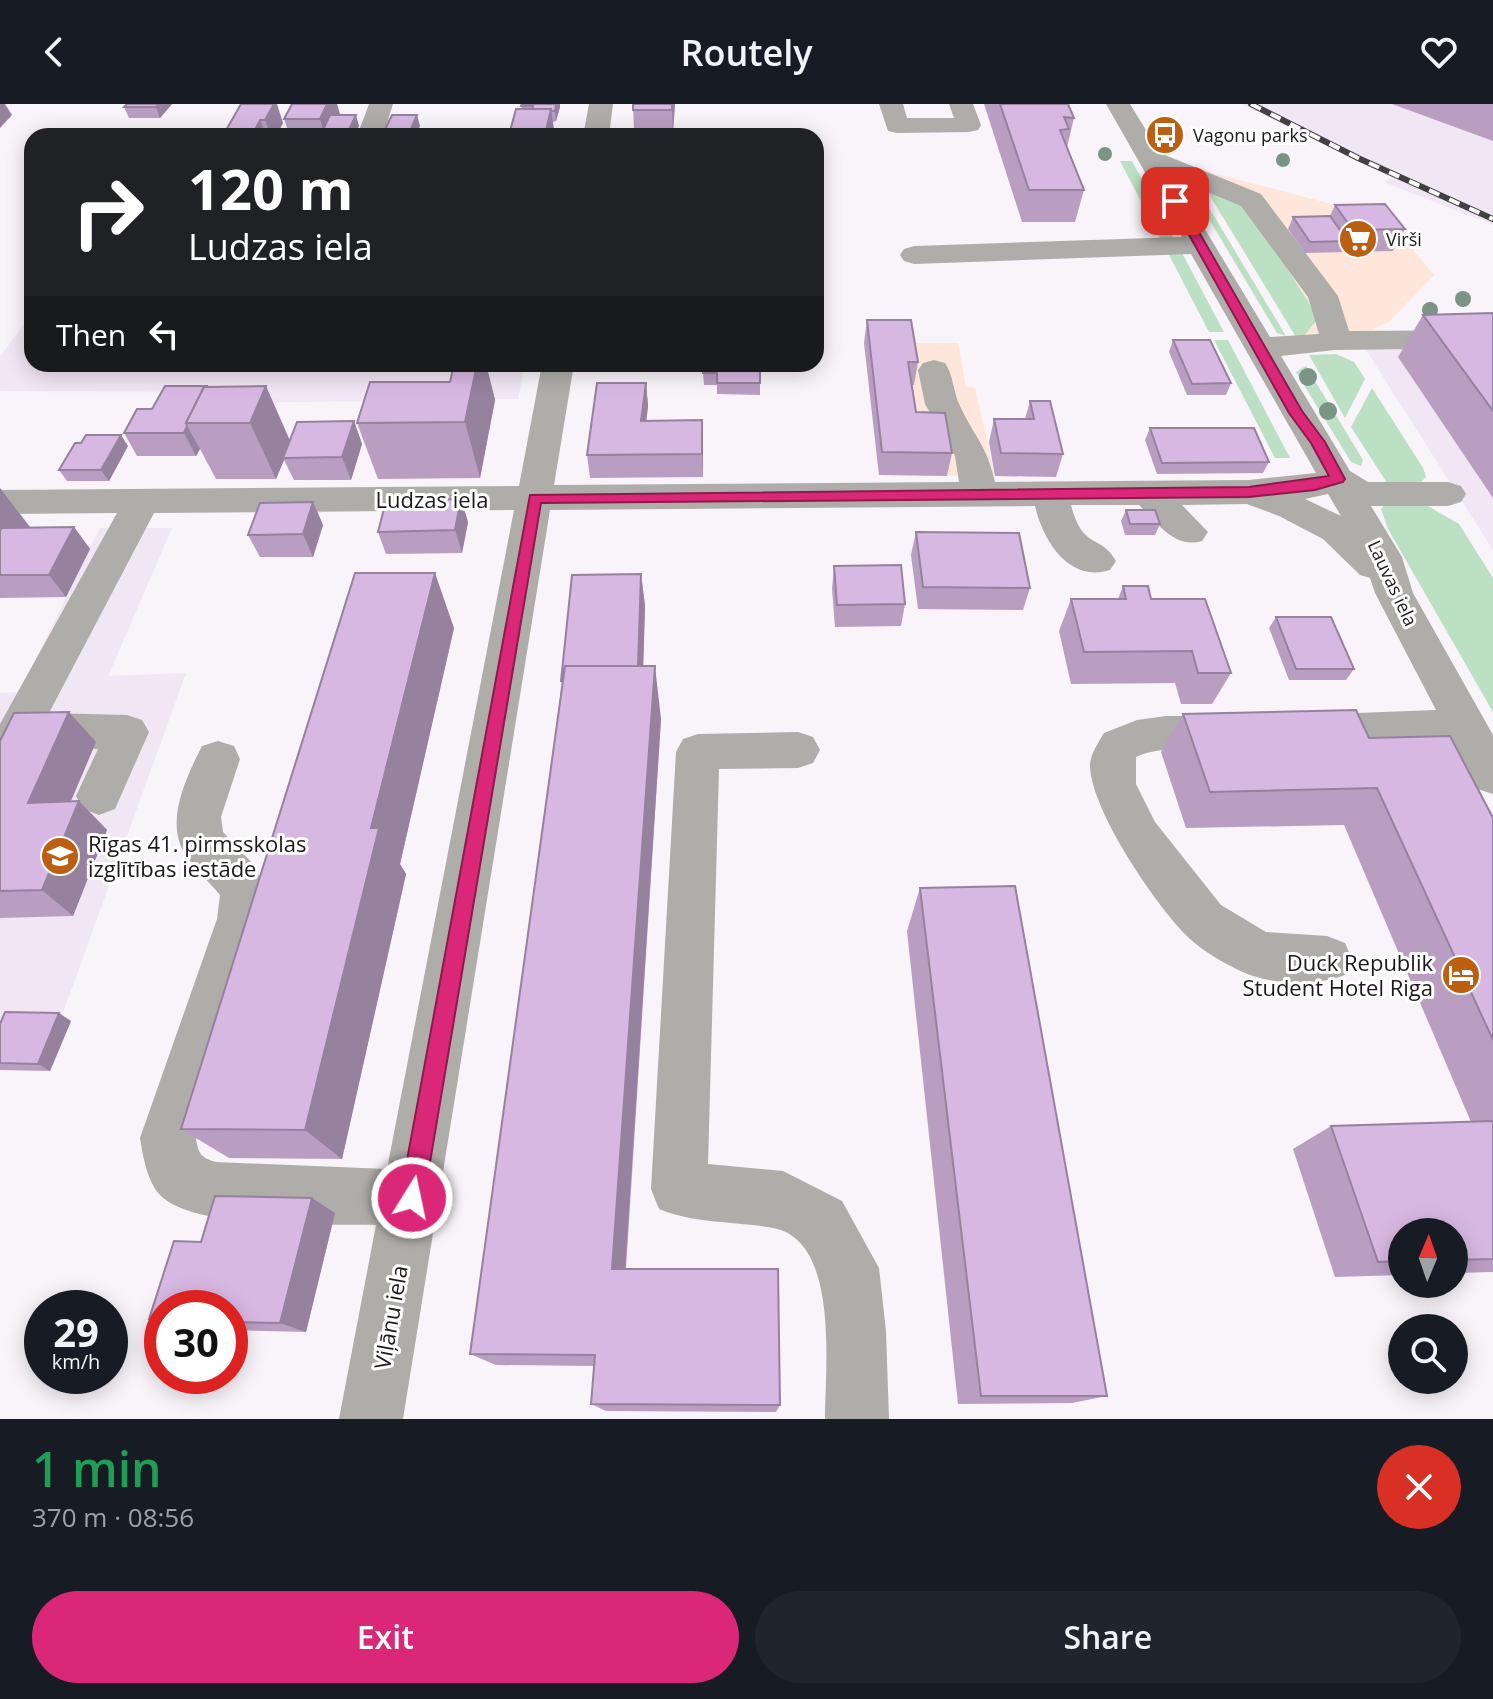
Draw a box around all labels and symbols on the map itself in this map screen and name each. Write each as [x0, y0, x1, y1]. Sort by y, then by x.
bus stop icon: Vagonu parks [1144, 114, 1186, 156]
place label: Vagonu parks [1193, 123, 1308, 147]
pin [1141, 167, 1209, 235]
supermarket icon: Virši [1337, 218, 1379, 260]
place label: Virši [1386, 227, 1422, 251]
street label: Ludzas iela [376, 484, 488, 514]
street label: Lauvas iela [1363, 536, 1423, 630]
place label: Rīgas 41. pirmsskolas izglītības iestāde [88, 828, 307, 883]
school or university icon: Rīgas 41. pirmsskolas izglītības iestāde [39, 835, 81, 877]
place label: Duck Republik Student Hotel Riga [1243, 947, 1433, 1002]
hotel icon: Duck Republik Student Hotel Riga [1440, 954, 1482, 996]
position arrow [370, 1156, 454, 1240]
north arrow [1388, 1218, 1468, 1298]
street label: Viļānu iela [366, 1263, 414, 1371]
speed limit sign: 30 [144, 1290, 248, 1394]

